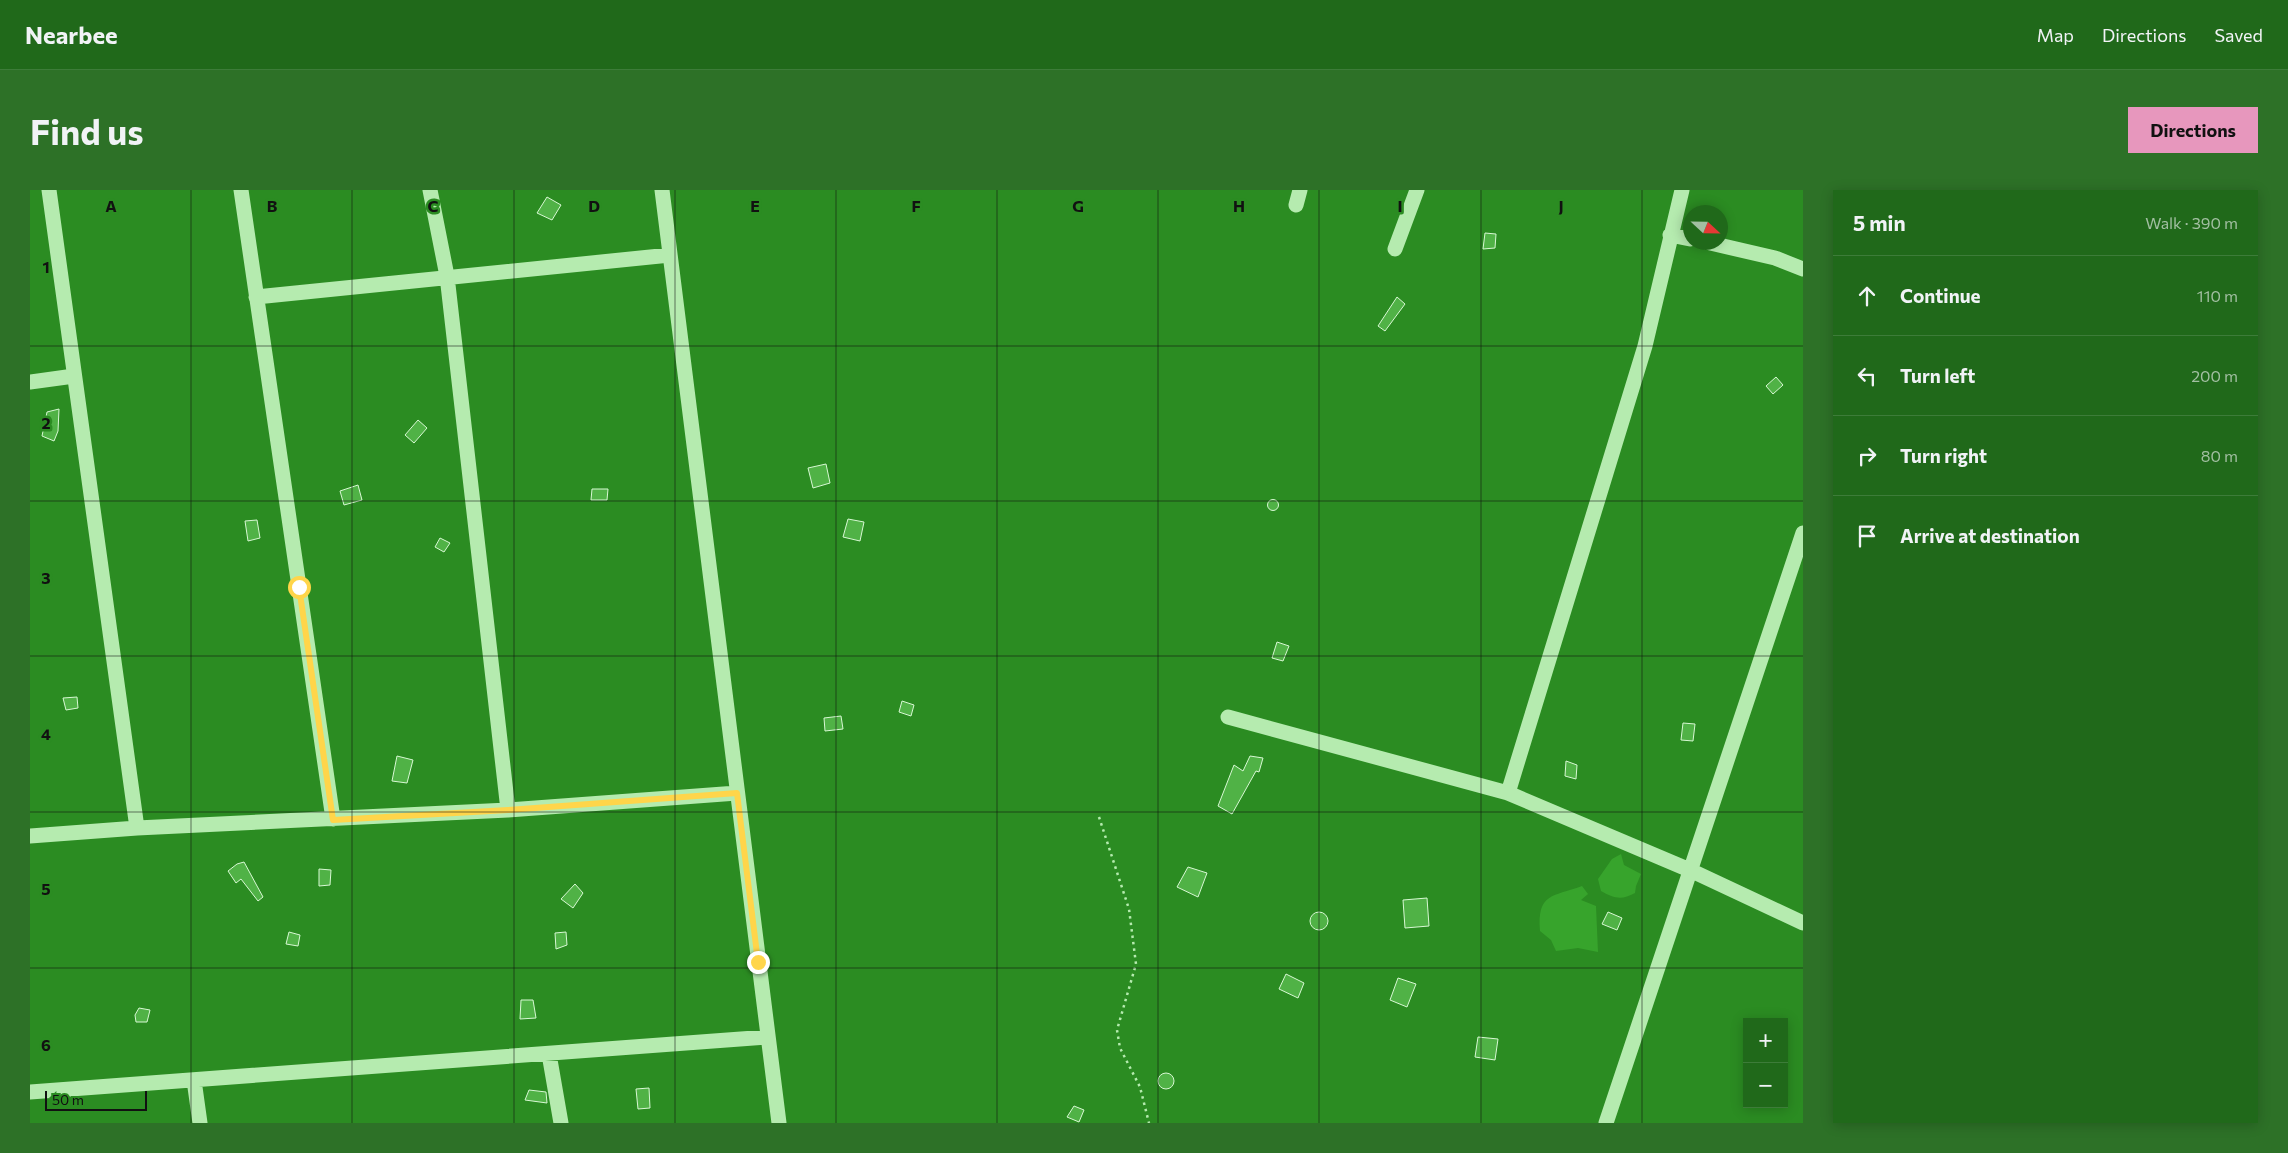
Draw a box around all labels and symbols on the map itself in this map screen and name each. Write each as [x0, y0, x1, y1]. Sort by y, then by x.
text: A [105, 196, 117, 215]
text: B [267, 196, 278, 215]
text: C [428, 196, 439, 215]
text: D [588, 196, 600, 215]
text: E [750, 196, 760, 215]
text: F [911, 196, 921, 215]
text: G [1072, 196, 1084, 215]
text: H [1233, 196, 1245, 215]
text: I [1397, 196, 1403, 215]
text: J [1558, 196, 1564, 215]
north arrow [1683, 205, 1728, 250]
text: 1 [42, 257, 50, 276]
text: 2 [41, 413, 51, 432]
text: 3 [41, 568, 51, 587]
route start [288, 576, 311, 599]
text: 4 [41, 724, 51, 743]
text: 5 [41, 879, 51, 898]
route end [747, 951, 770, 974]
text: 6 [41, 1035, 51, 1054]
scale bar [45, 1088, 148, 1111]

